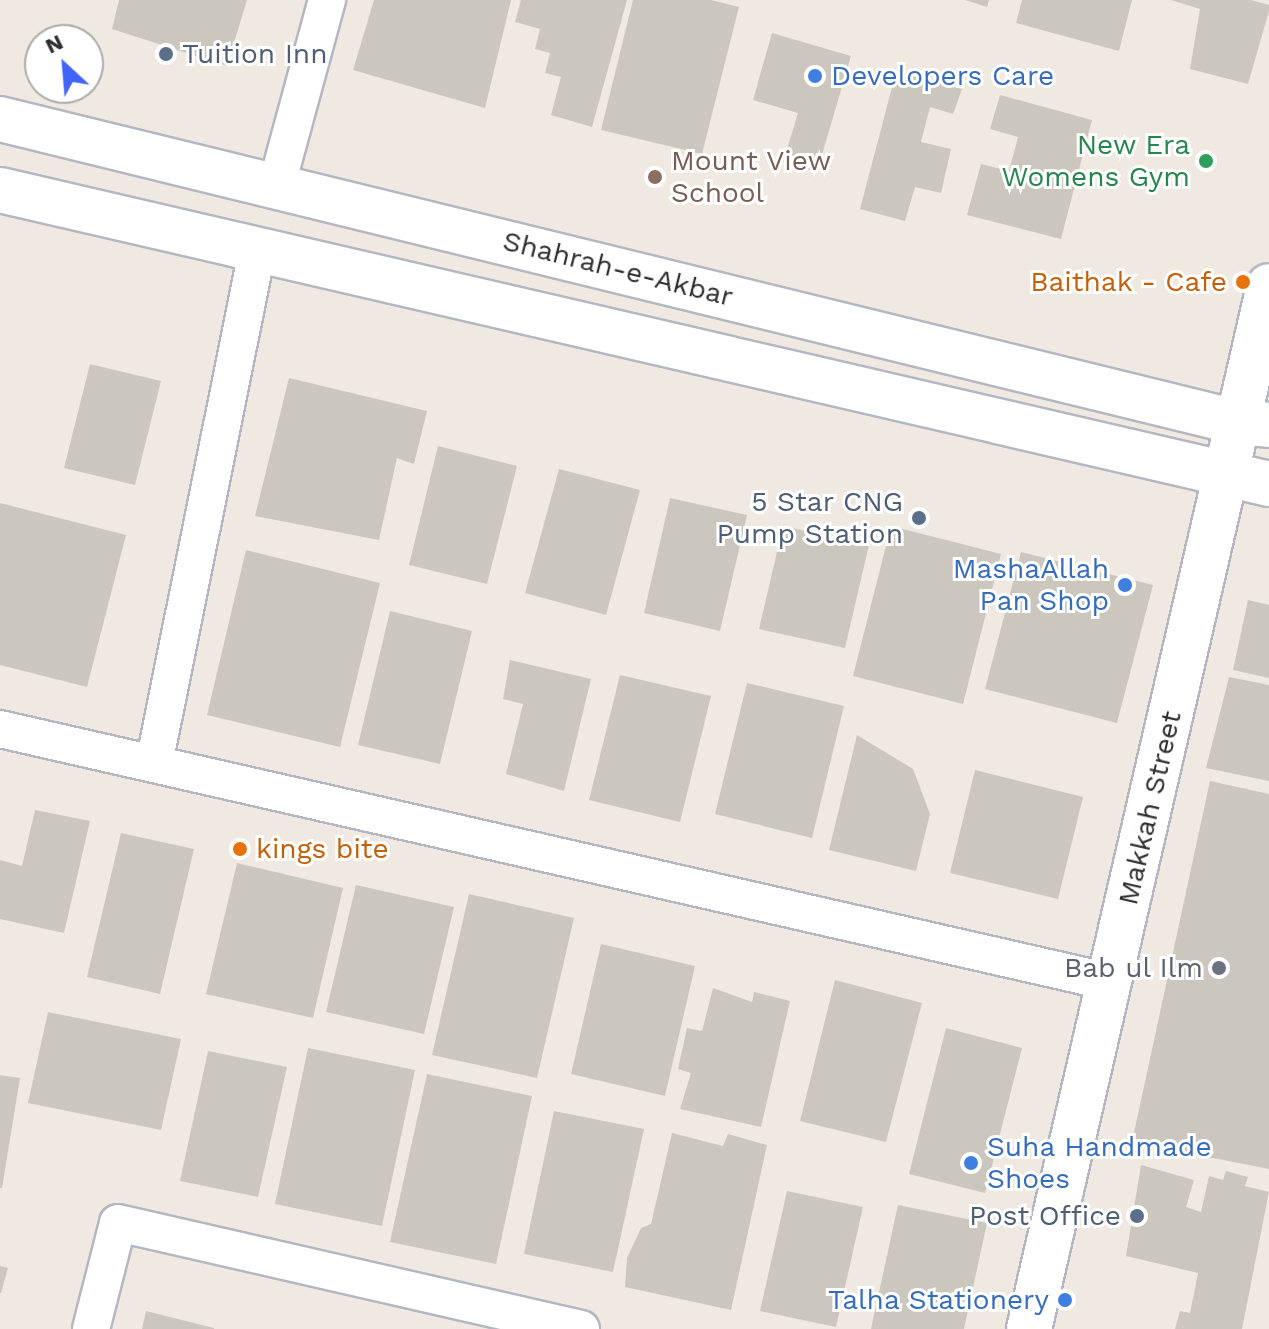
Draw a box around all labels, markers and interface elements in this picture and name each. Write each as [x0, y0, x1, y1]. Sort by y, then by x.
north arrow [24, 24, 104, 104]
text: N [41, 29, 67, 59]
place label: Tuition Inn [182, 37, 327, 71]
marker: Tuition Inn [157, 45, 175, 63]
place label: Developers Care [831, 59, 1054, 93]
marker: Developers Care [806, 67, 824, 85]
place label: New Era Womens Gym [1002, 128, 1190, 194]
place label: Mount View School [671, 144, 832, 210]
marker: New Era Womens Gym [1197, 152, 1215, 170]
marker: Mount View School [646, 168, 664, 186]
street label: Shahrah-e-Akbar [499, 224, 737, 314]
place label: Baithak - Cafe [1030, 265, 1227, 299]
marker: Baithak - Cafe [1234, 273, 1252, 291]
place label: 5 Star CNG Pump Station [717, 485, 903, 551]
marker: 5 Star CNG Pump Station [910, 509, 928, 527]
place label: MashaAllah Pan Shop [953, 552, 1109, 618]
marker: MashaAllah Pan Shop [1116, 576, 1134, 594]
street label: Makkah Street [1111, 708, 1189, 908]
place label: kings bite [256, 832, 389, 866]
marker: kings bite [231, 840, 249, 858]
place label: Bab ul Ilm [1063, 951, 1203, 985]
marker: Bab ul Ilm [1210, 959, 1228, 977]
place label: Suha Handmade Shoes [987, 1130, 1212, 1196]
marker: Suha Handmade Shoes [962, 1154, 980, 1172]
place label: Post Office [969, 1199, 1121, 1233]
marker: Post Office [1128, 1207, 1146, 1225]
place label: Talha Stationery [827, 1283, 1049, 1317]
marker: Talha Stationery [1056, 1291, 1074, 1309]

